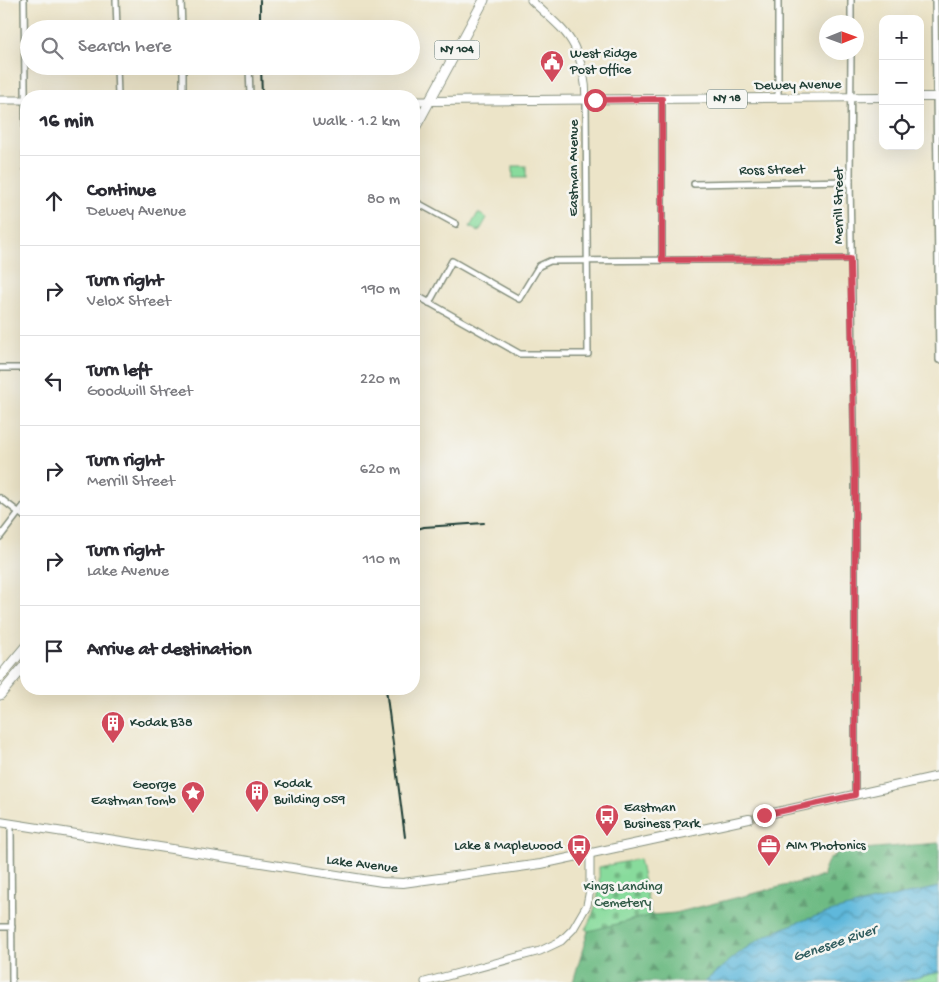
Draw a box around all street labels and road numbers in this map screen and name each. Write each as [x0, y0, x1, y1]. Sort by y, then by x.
road number: NY 104 [434, 40, 480, 60]
street label: Dewey Avenue [753, 77, 842, 95]
road number: NY 18 [707, 90, 747, 108]
street label: Eastman Avenue [566, 119, 583, 217]
street label: Ross Street [739, 162, 806, 180]
street label: Merrill Street [831, 166, 848, 244]
street label: Lake Avenue [325, 852, 399, 878]

